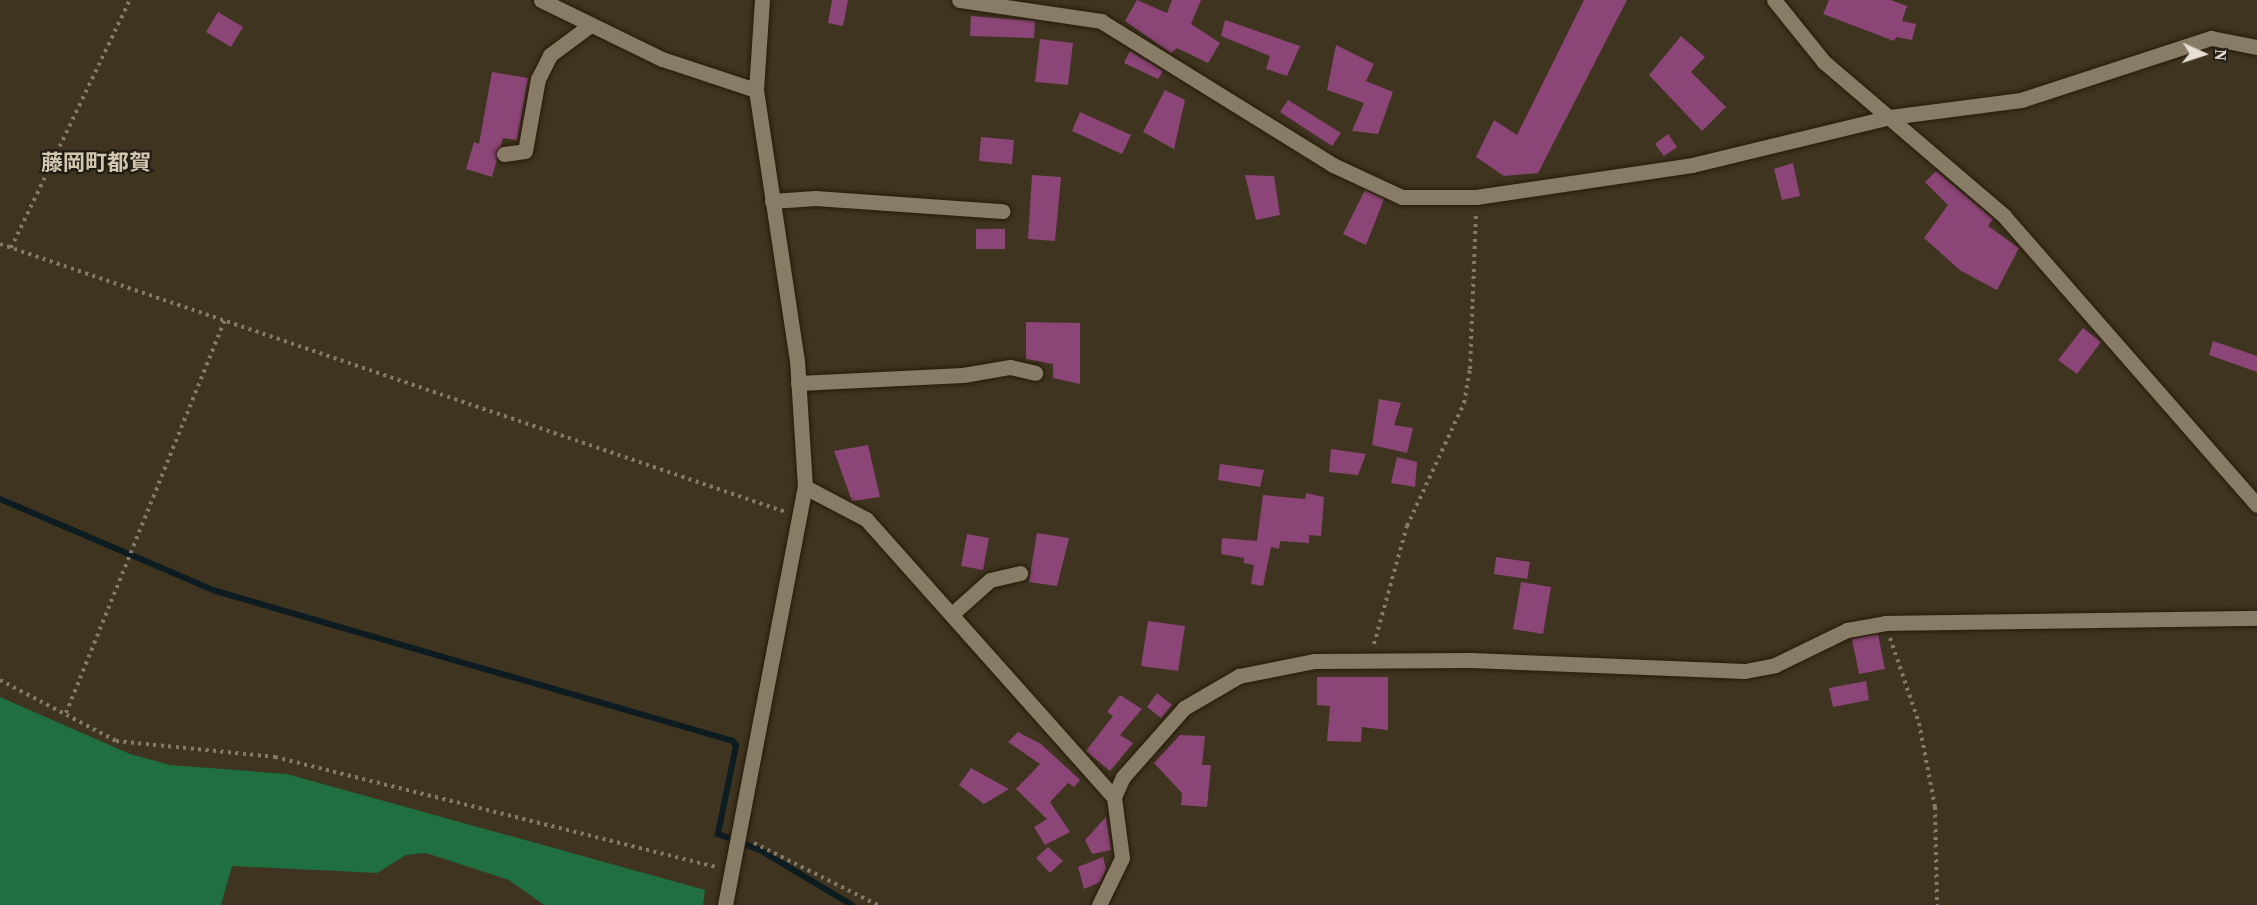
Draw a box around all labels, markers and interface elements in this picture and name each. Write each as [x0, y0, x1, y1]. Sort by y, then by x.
north arrow [2173, 24, 2233, 84]
text: N [2210, 49, 2232, 61]
district label: 藤岡町都賀 [41, 150, 151, 176]

